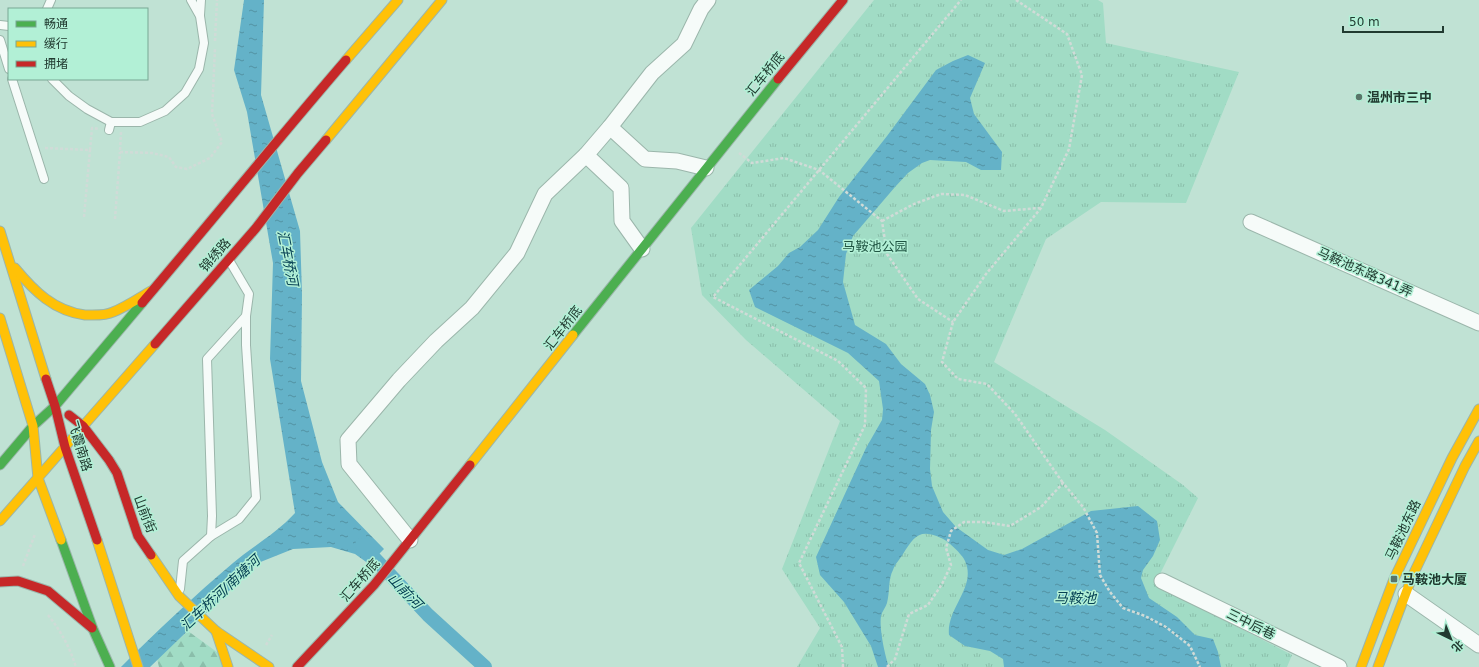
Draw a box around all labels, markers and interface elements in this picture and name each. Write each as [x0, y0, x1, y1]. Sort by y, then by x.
legend [8, 8, 148, 80]
scale bar [1343, 8, 1443, 34]
text: 50 m [1349, 15, 1380, 29]
text: 畅通 [44, 17, 68, 31]
text: 缓行 [44, 37, 68, 51]
street label: 汇车桥底 [743, 49, 787, 99]
text: 拥堵 [44, 57, 68, 71]
place label: 温州市三中 [1367, 90, 1432, 105]
marker: 温州市三中 [1354, 92, 1364, 102]
water label: 汇车桥河 [275, 229, 302, 290]
street label: 锦绣路 [197, 235, 233, 275]
park label: 马鞍池公园 [842, 239, 908, 254]
street label: 马鞍池东路341弄 [1315, 244, 1415, 300]
street label: 汇车桥底 [541, 303, 585, 353]
street label: 飞霞南路 [65, 419, 95, 473]
street label: 山前街 [131, 493, 159, 535]
street label: 马鞍池东路 [1382, 497, 1424, 563]
water label: 汇车桥河/南塘河 [177, 550, 265, 634]
street label: 汇车桥底 [337, 555, 383, 605]
water label: 山前河 [385, 570, 427, 614]
place label: 马鞍池大厦 [1402, 572, 1467, 587]
marker: 马鞍池大厦 [1389, 574, 1399, 584]
water label: 马鞍池 [1054, 590, 1098, 606]
street label: 三中后巷 [1224, 606, 1278, 642]
north arrow [1431, 619, 1471, 659]
text: 北 [1449, 637, 1466, 654]

